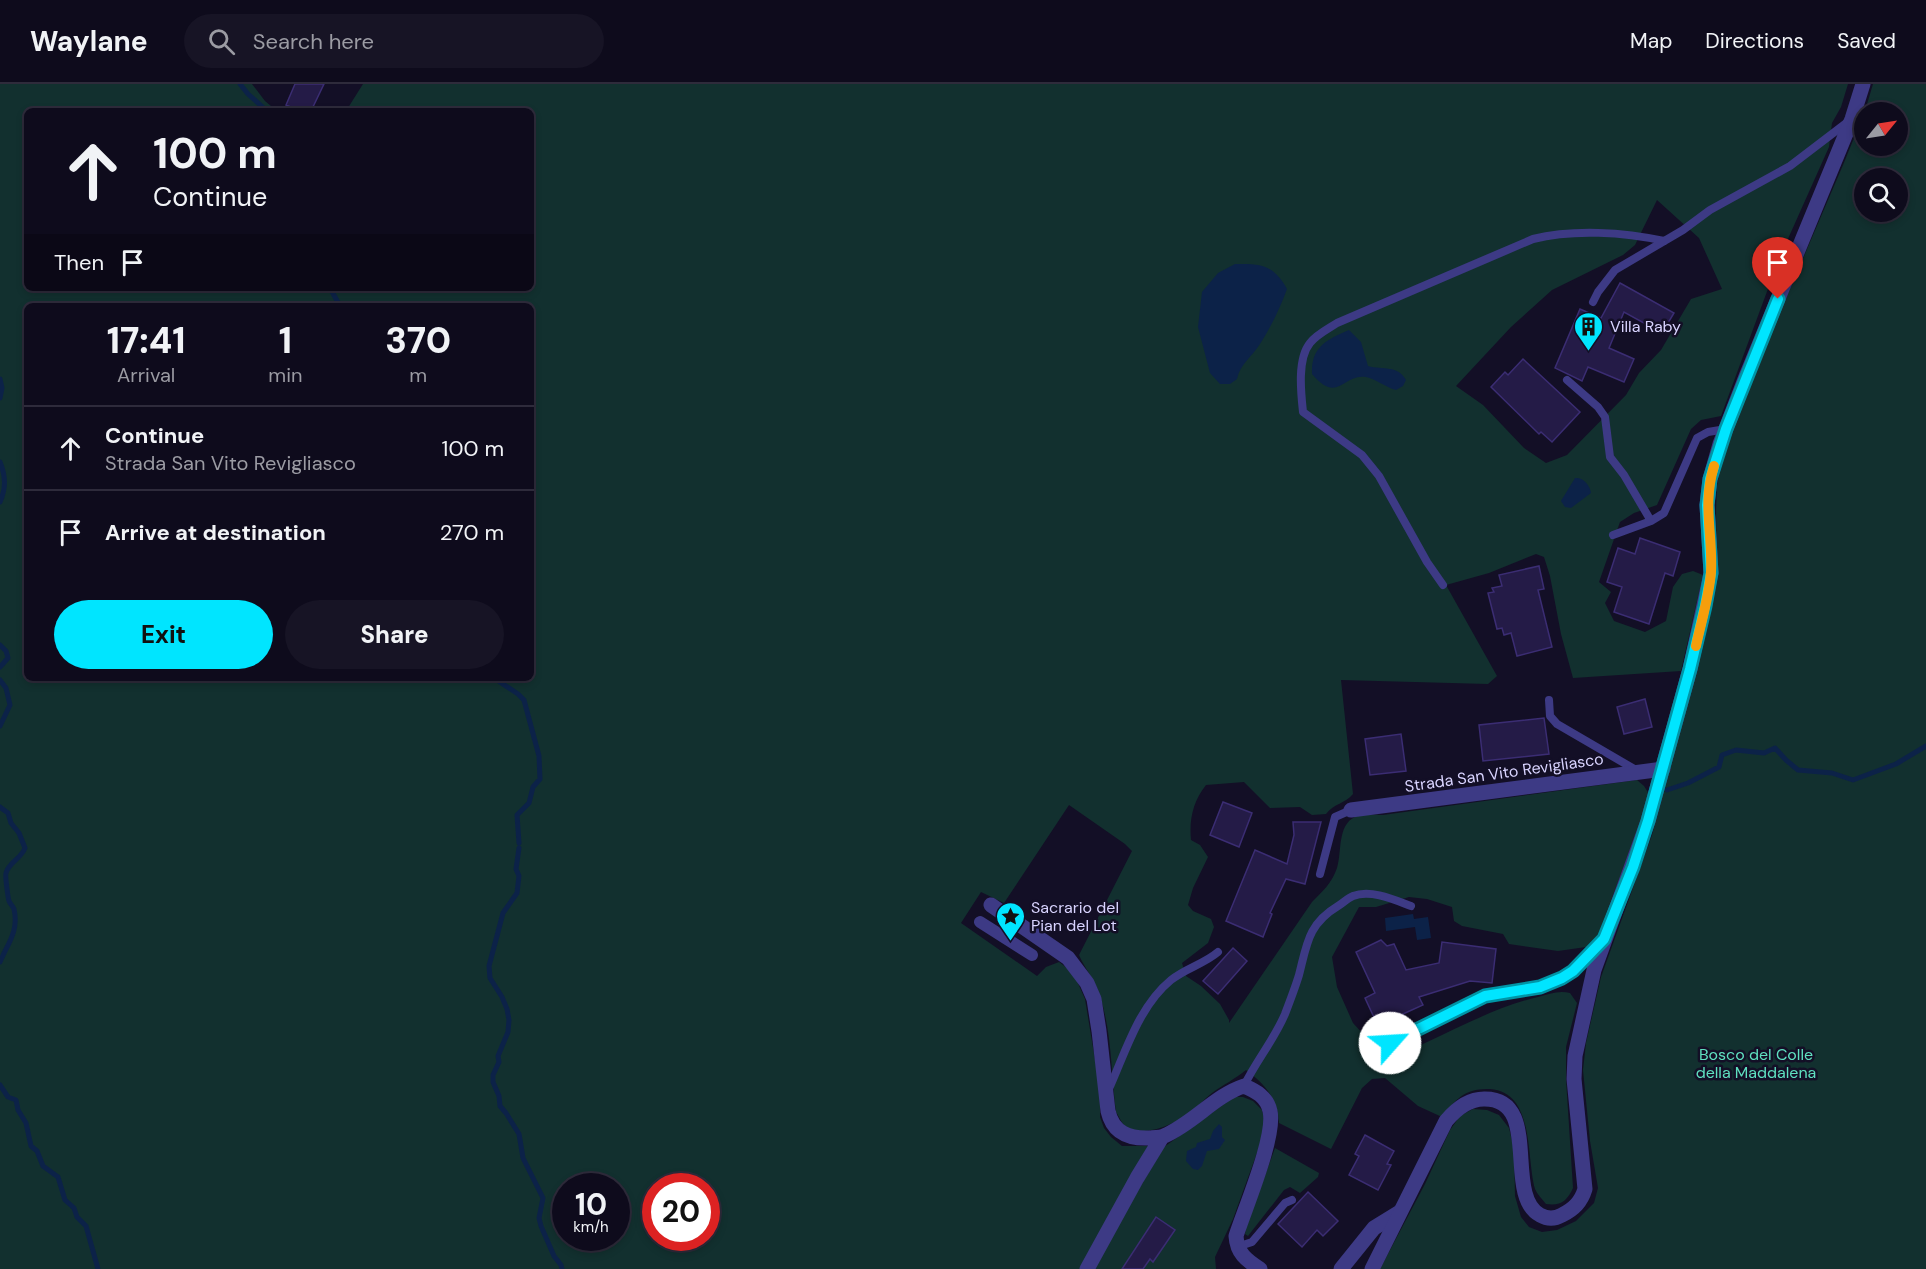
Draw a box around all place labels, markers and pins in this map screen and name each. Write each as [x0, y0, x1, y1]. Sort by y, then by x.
pin [1752, 237, 1803, 299]
building icon: Villa Raby [1573, 310, 1605, 352]
place label: Villa Raby [1610, 316, 1681, 337]
place label: Sacrario del Pian del Lot [1031, 897, 1119, 936]
place icon: Sacrario del Pian del Lot [994, 900, 1026, 942]

